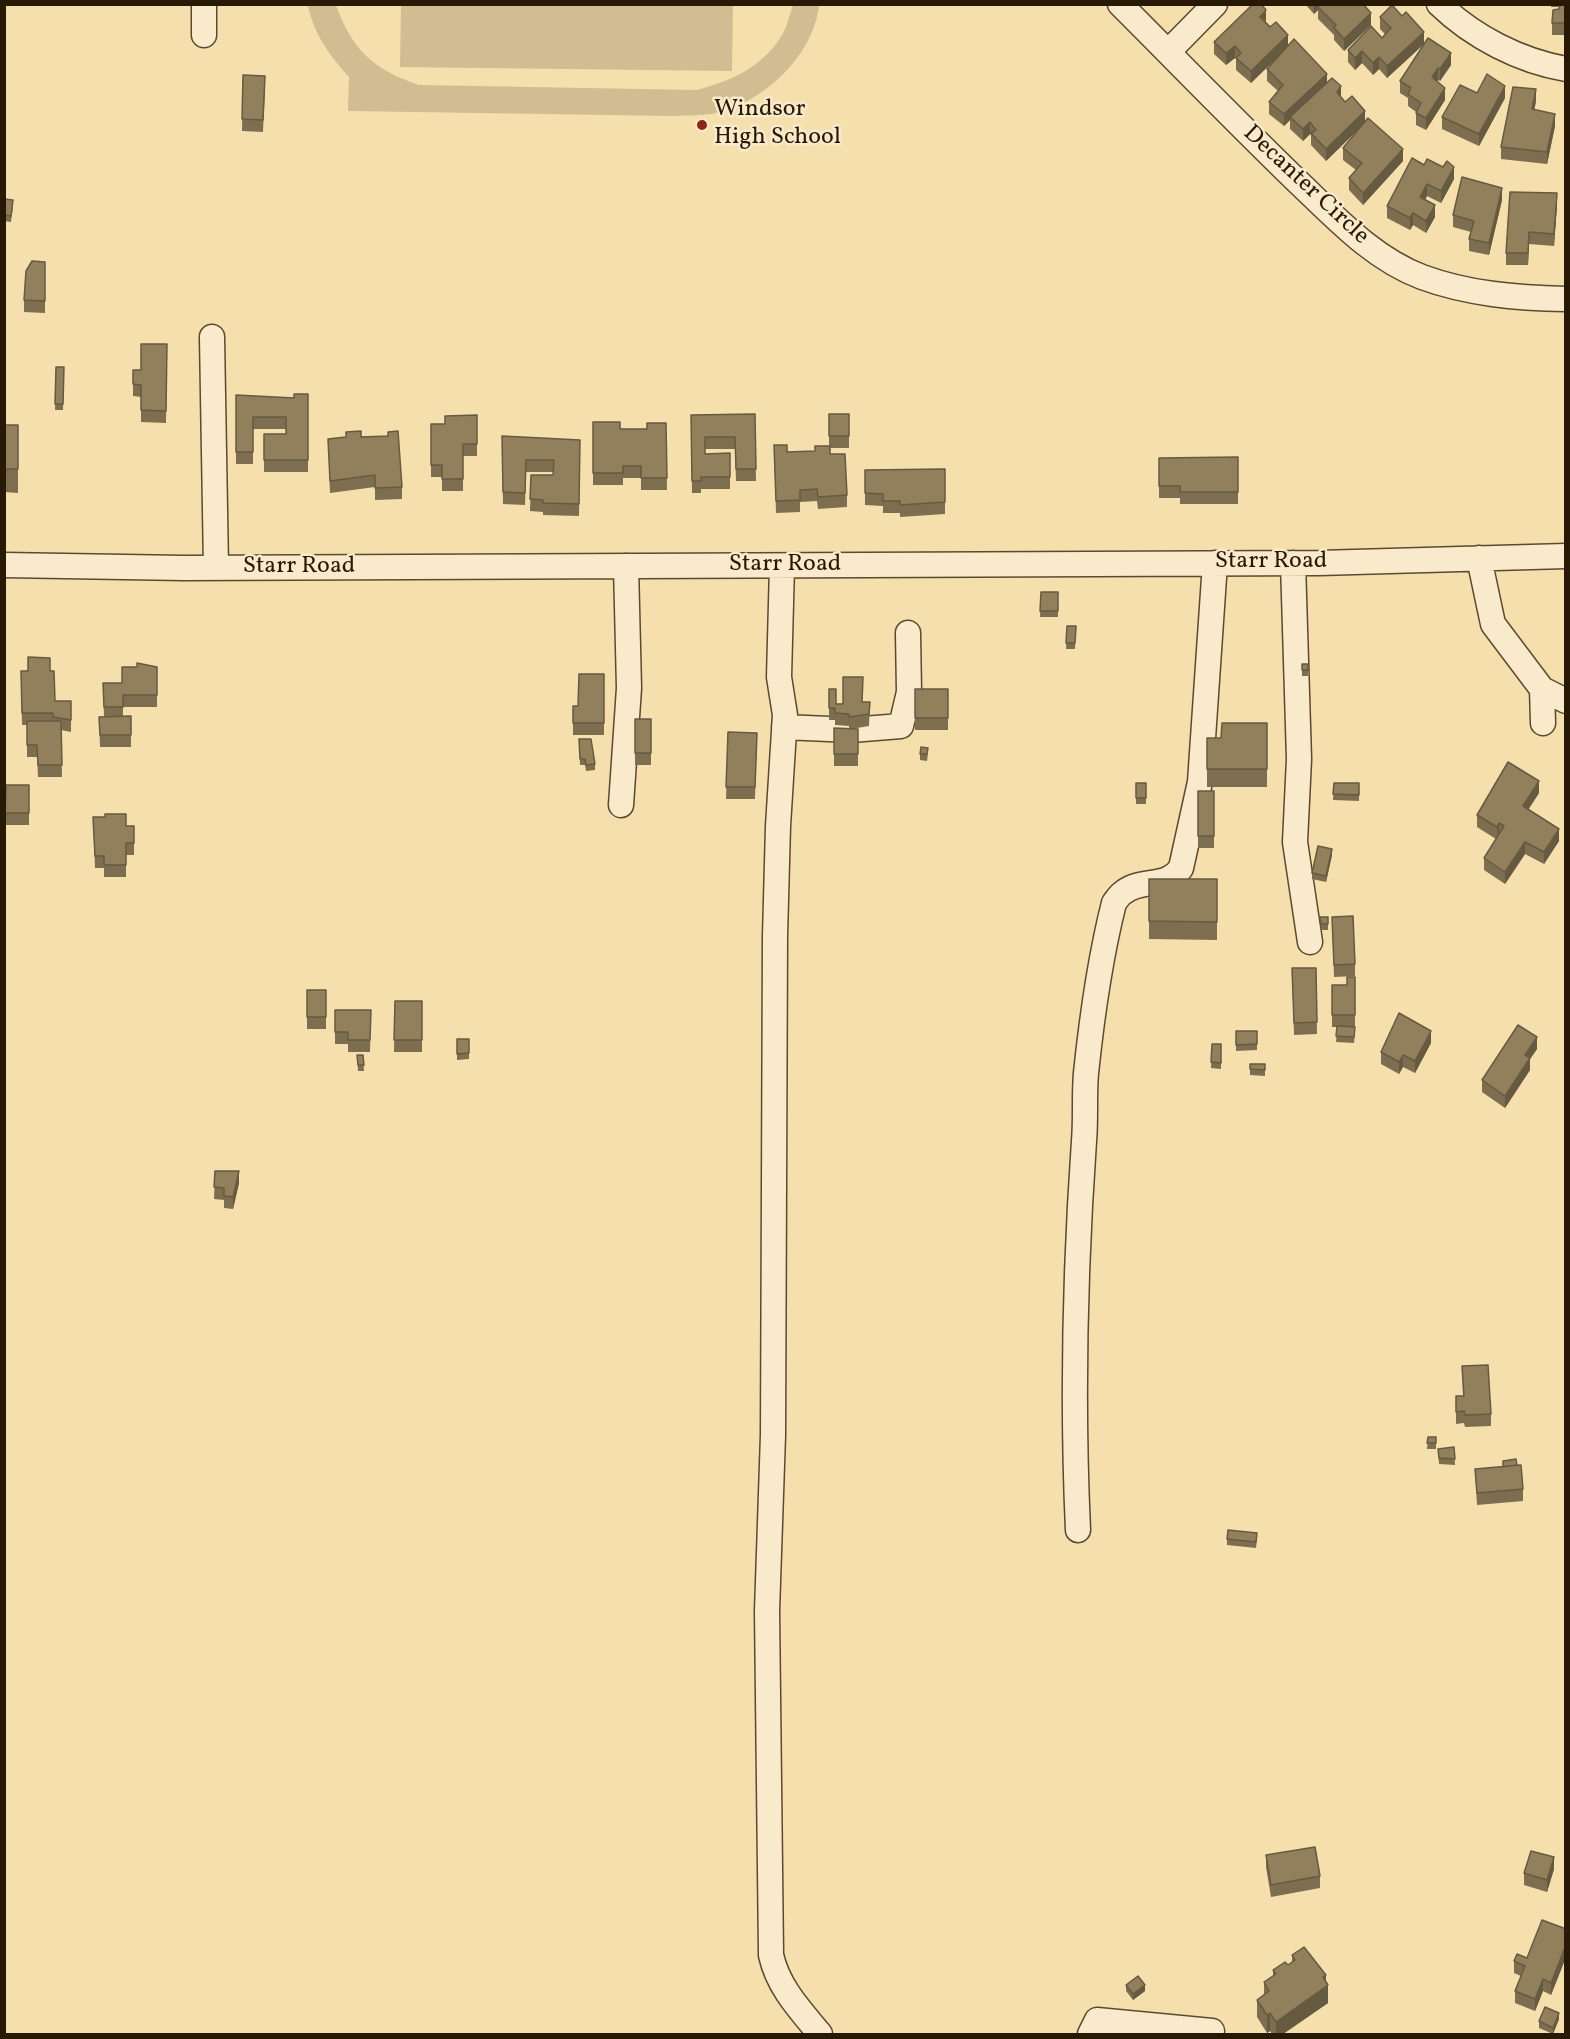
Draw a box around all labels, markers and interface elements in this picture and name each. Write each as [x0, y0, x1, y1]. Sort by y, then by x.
place label: Windsor High School [714, 97, 841, 153]
marker: Windsor High School [695, 118, 709, 132]
street label: Decanter Circle [1236, 120, 1374, 252]
street label: Starr Road [1215, 549, 1327, 577]
street label: Starr Road [729, 552, 841, 580]
street label: Starr Road [243, 554, 355, 582]

